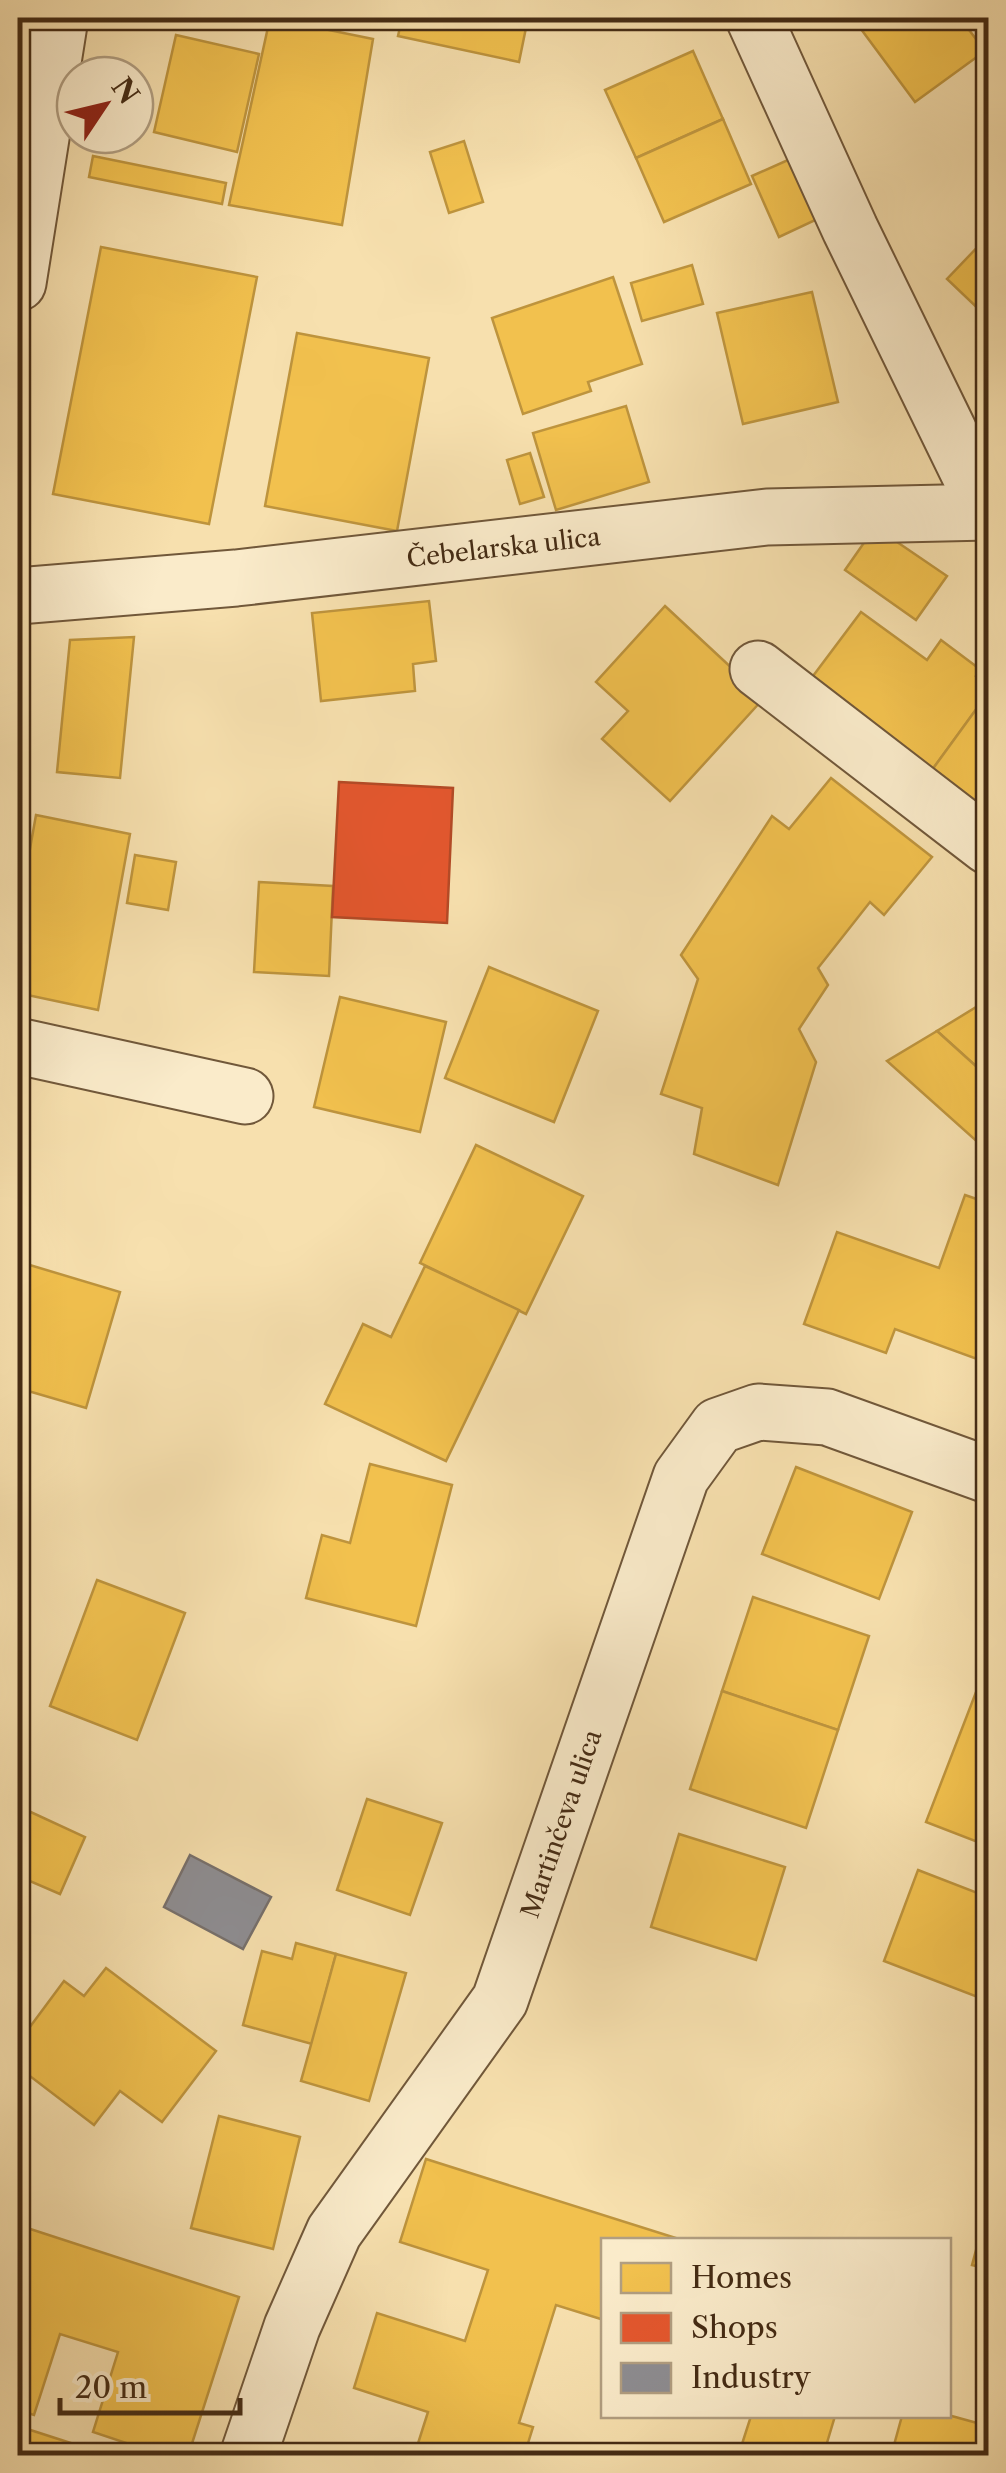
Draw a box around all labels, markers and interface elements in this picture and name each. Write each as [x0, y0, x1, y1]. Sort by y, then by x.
north arrow [55, 55, 155, 155]
text: N [105, 71, 146, 110]
street label: Čebelarska ulica [405, 521, 603, 574]
street label: Martinčeva ulica [515, 1725, 609, 1922]
legend [601, 2238, 951, 2418]
text: Homes [691, 2259, 792, 2296]
text: Shops [691, 2309, 778, 2346]
scale bar [60, 2353, 240, 2415]
text: Industry [691, 2359, 811, 2396]
text: 20 m [75, 2369, 147, 2406]

